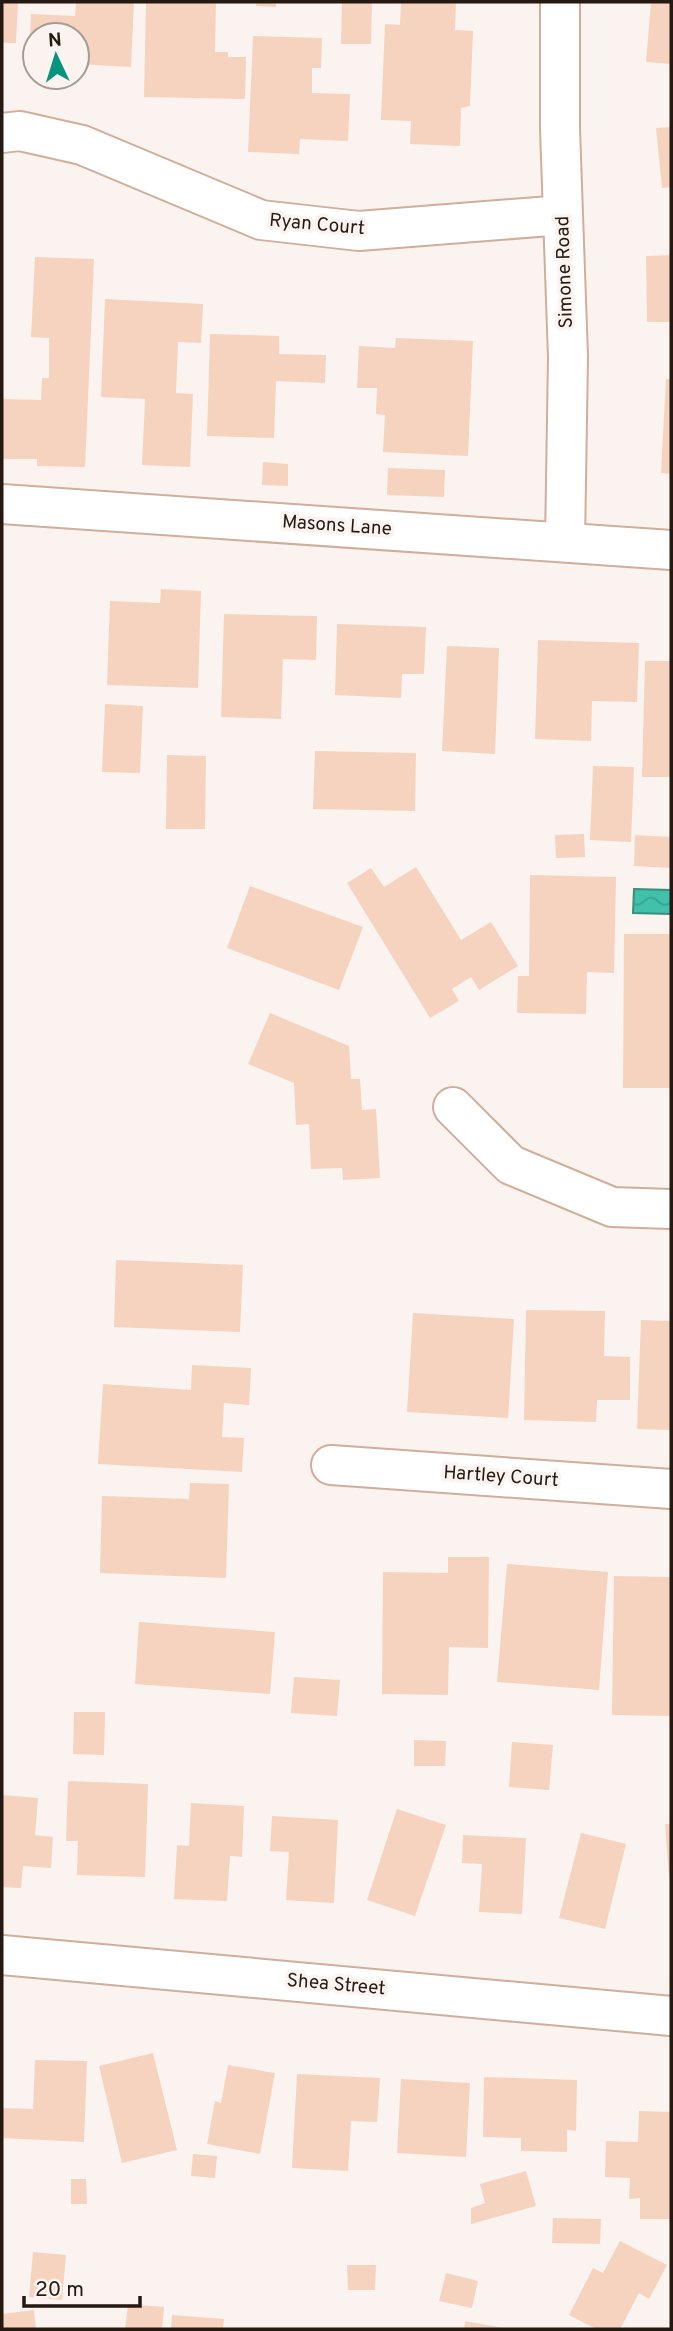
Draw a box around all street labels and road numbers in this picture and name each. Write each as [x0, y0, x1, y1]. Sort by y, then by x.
street label: Ryan Court [268, 209, 366, 241]
street label: Simone Road [551, 215, 579, 329]
street label: Masons Lane [281, 510, 393, 542]
street label: Hartley Court [443, 1461, 559, 1493]
street label: Shea Street [286, 1969, 386, 2001]

